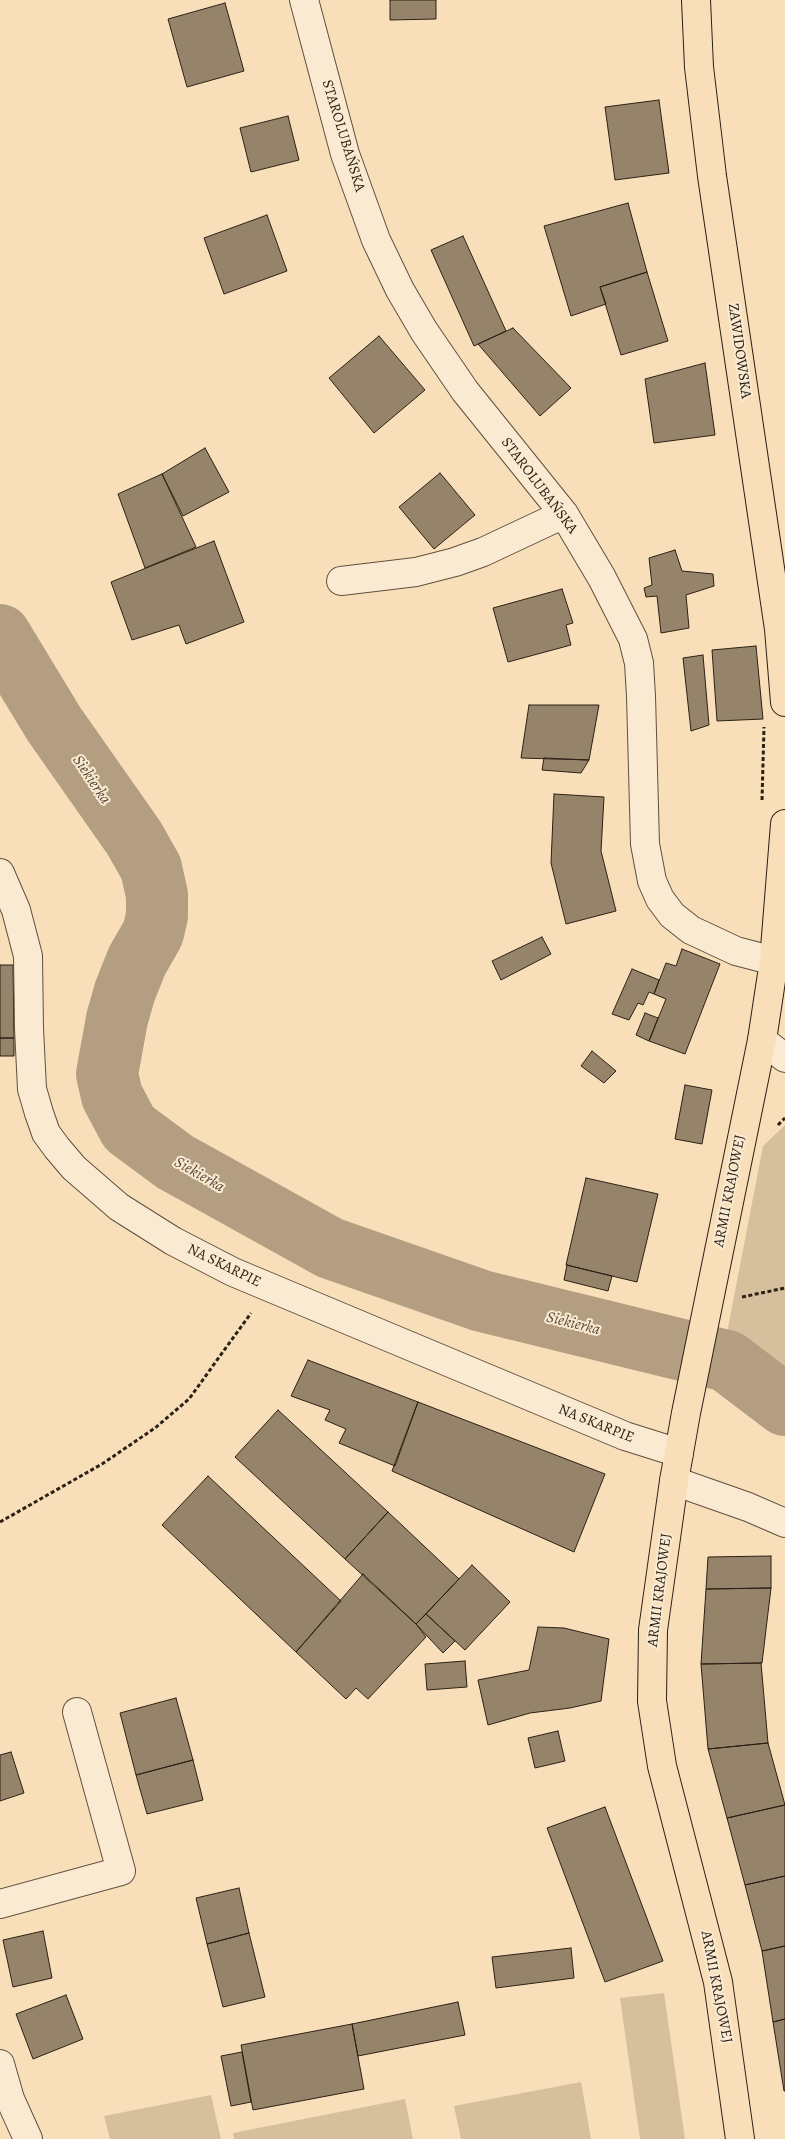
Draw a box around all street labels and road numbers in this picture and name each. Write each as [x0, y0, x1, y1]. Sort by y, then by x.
street label: STAROLUBAŃSKA [317, 78, 369, 194]
street label: ZAWIDOWSKA [723, 302, 755, 400]
street label: STAROLUBAŃSKA [497, 434, 581, 538]
street label: ARMII KRAJOWEJ [710, 1133, 750, 1249]
street label: NA SKARPIE [184, 1240, 264, 1292]
street label: NA SKARPIE [556, 1401, 636, 1447]
street label: ARMII KRAJOWEJ [644, 1532, 676, 1648]
street label: ARMII KRAJOWEJ [696, 1929, 736, 2045]

